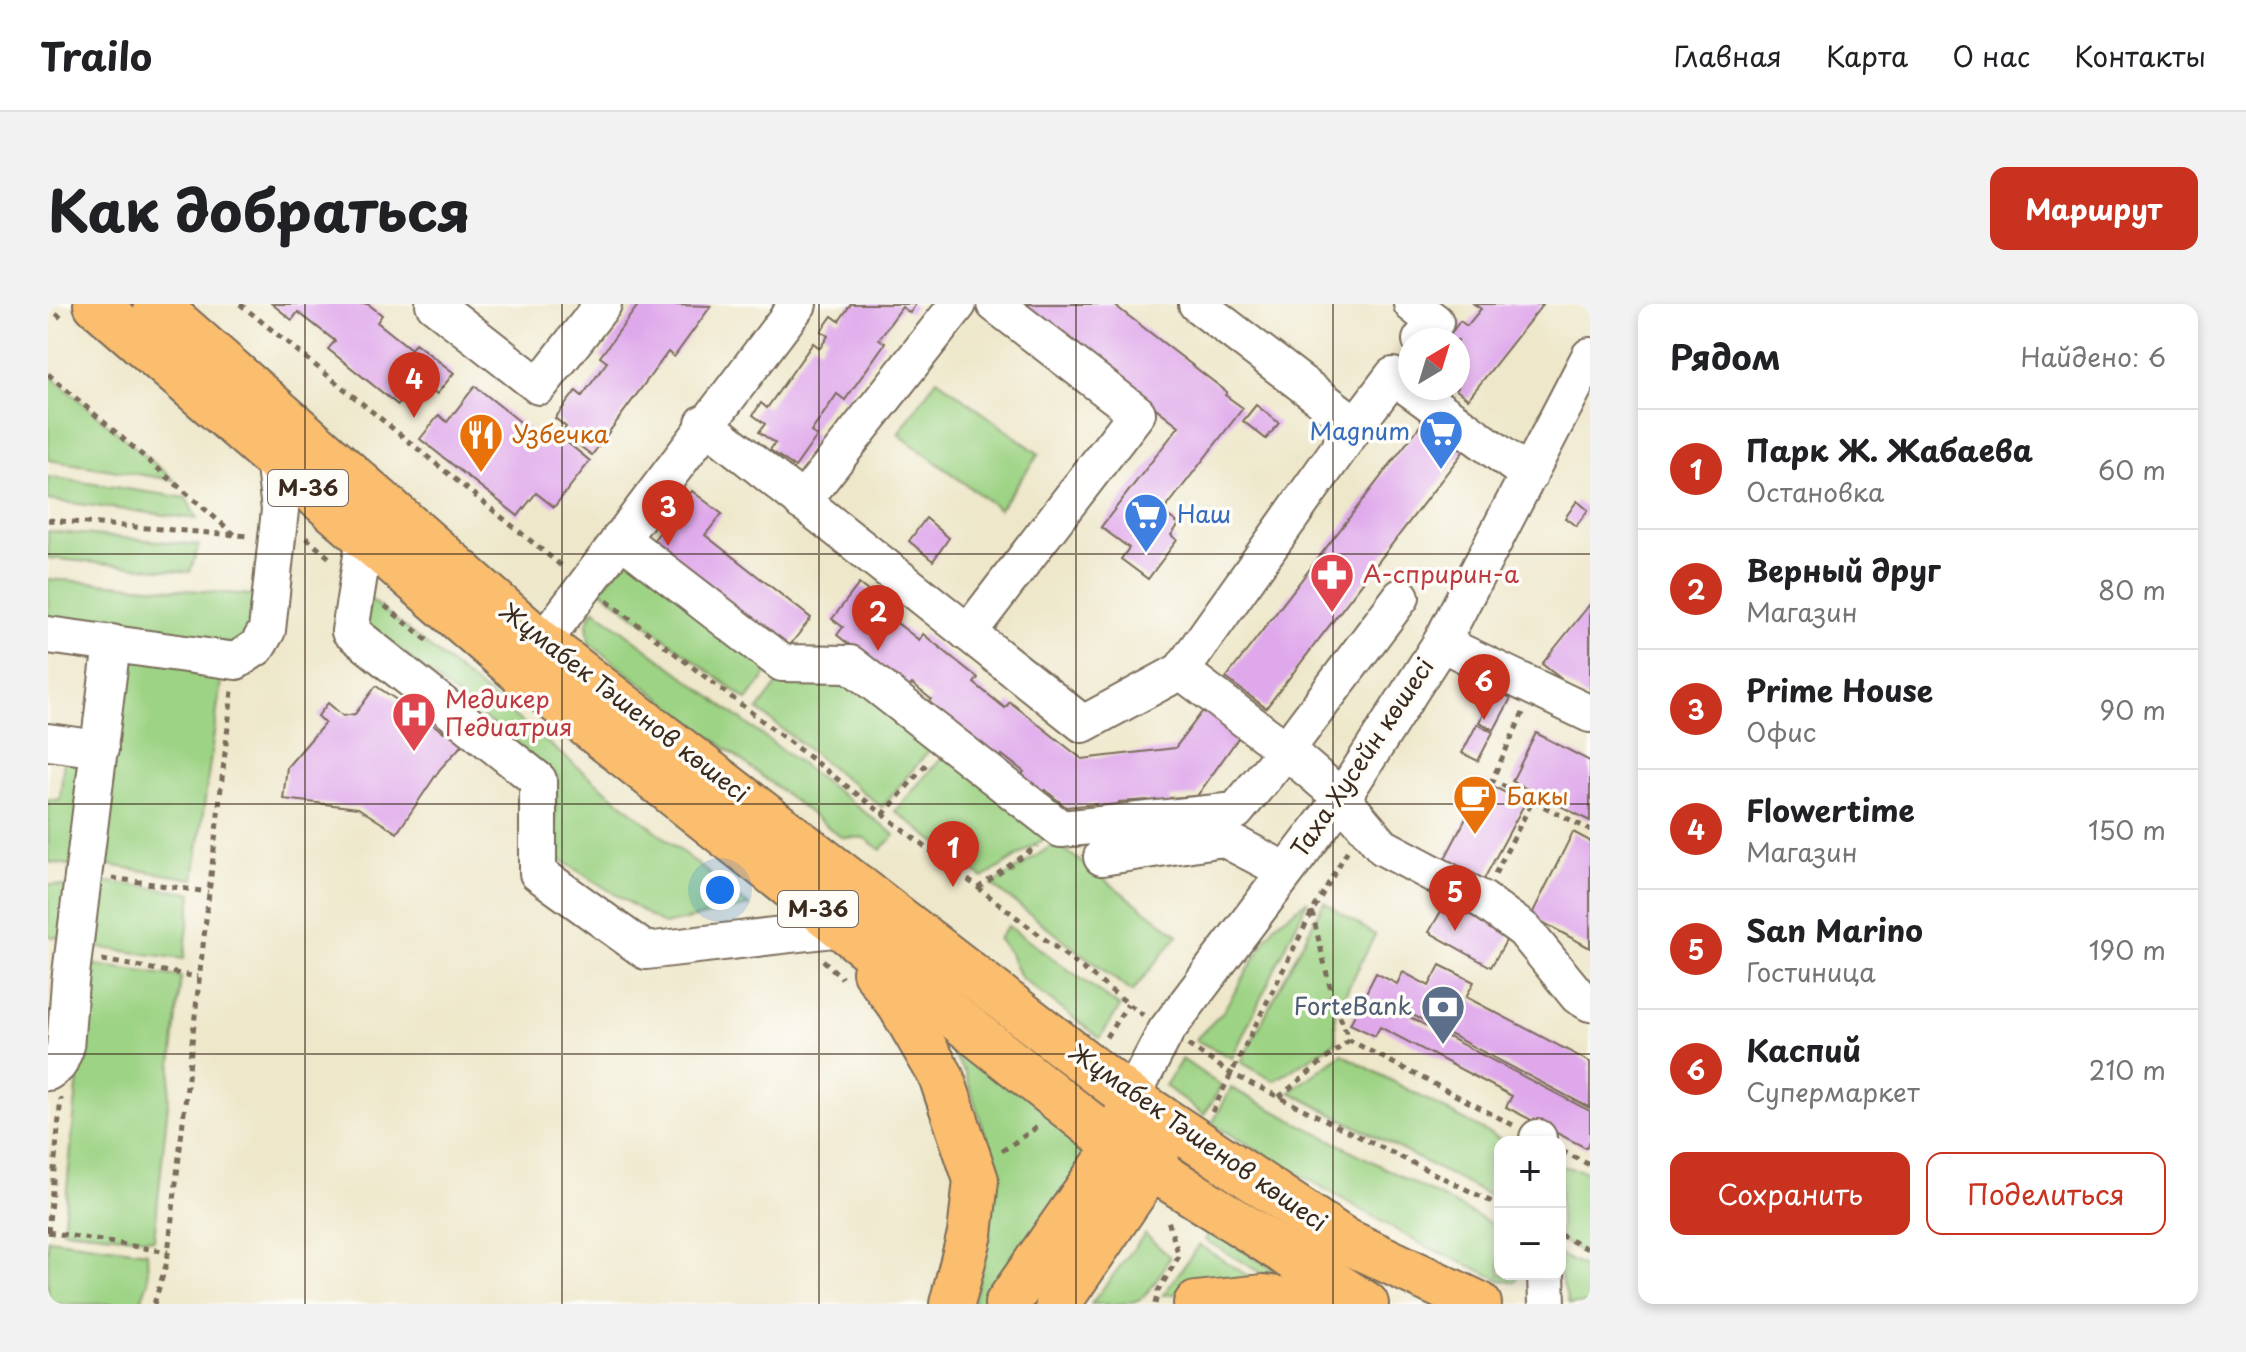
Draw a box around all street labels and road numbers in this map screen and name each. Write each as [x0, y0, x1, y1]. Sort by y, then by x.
road number: M-36 [268, 470, 348, 506]
street label: Жұмабек Тәшенов көшесі [493, 593, 757, 810]
street label: Таха Хусейн көшесі [1281, 650, 1442, 864]
road number: M-36 [778, 891, 858, 927]
street label: Жұмабек Тәшенов көшесі [1063, 1033, 1335, 1239]

